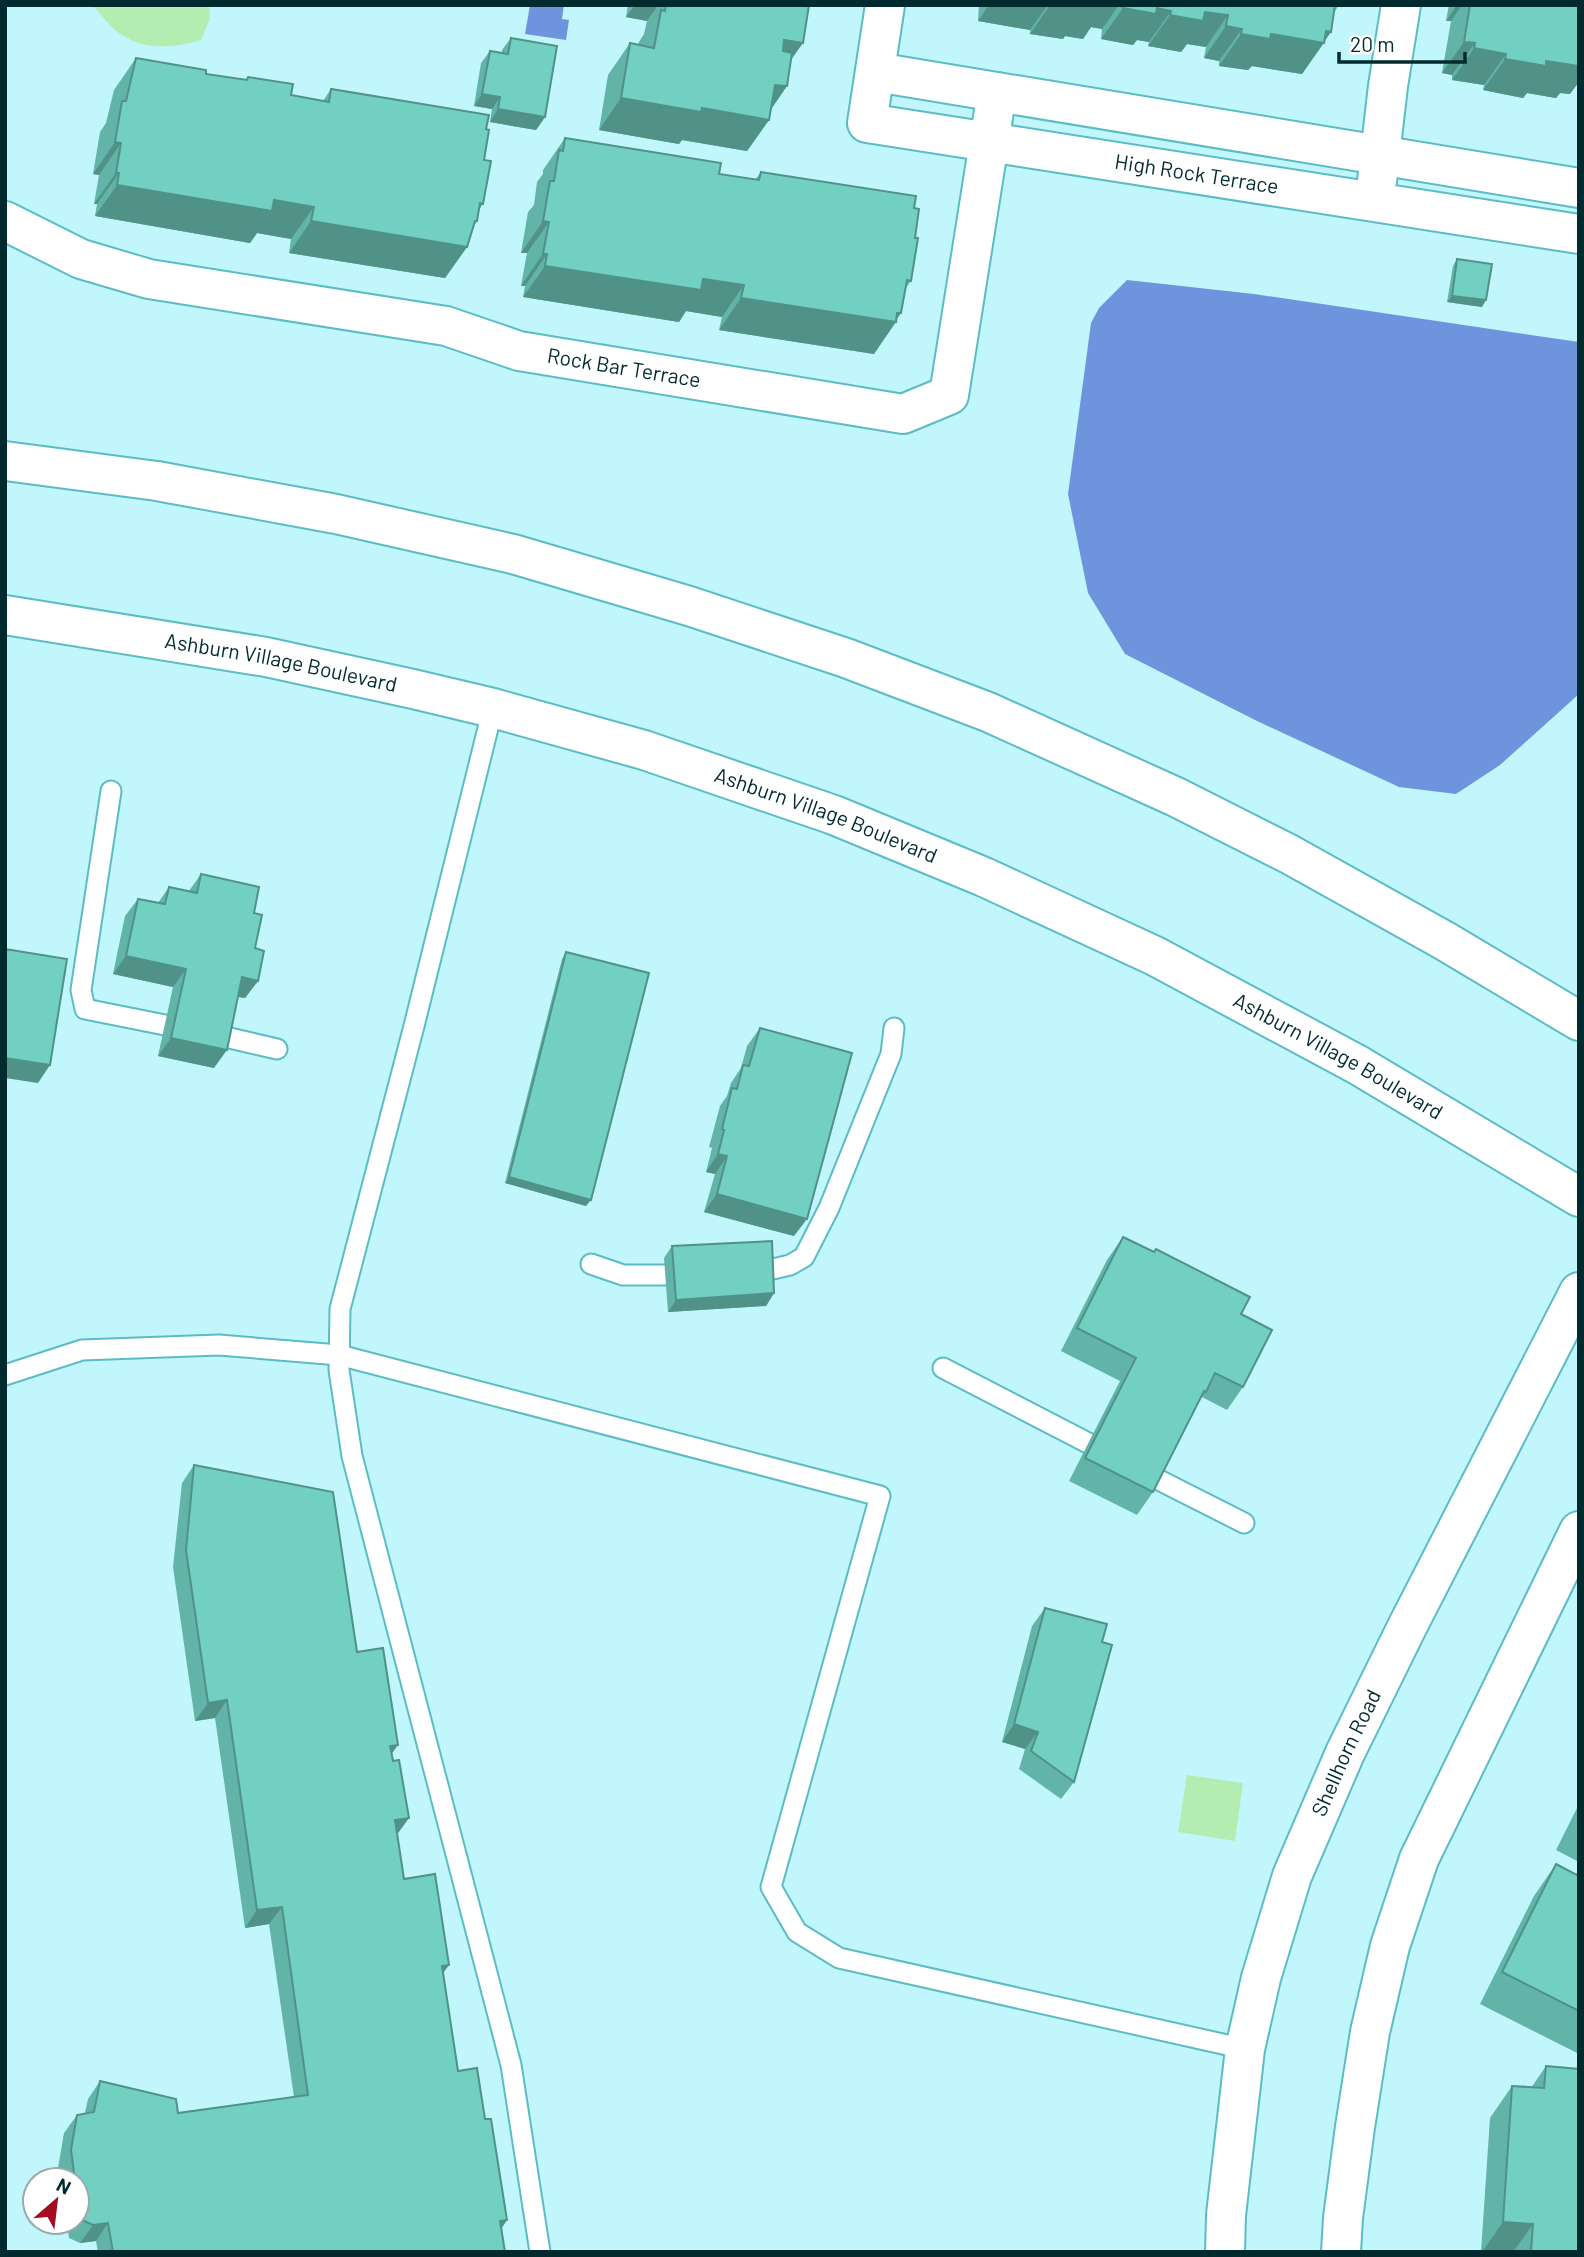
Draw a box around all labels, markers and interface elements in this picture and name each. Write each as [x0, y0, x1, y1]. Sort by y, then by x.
scale bar [1339, 21, 1465, 65]
text: 20 m [1350, 31, 1395, 56]
street label: High Rock Terrace [1113, 148, 1281, 198]
street label: Rock Bar Terrace [545, 342, 703, 392]
street label: Ashburn Village Boulevard [163, 627, 400, 696]
street label: Ashburn Village Boulevard [712, 761, 941, 867]
street label: Ashburn Village Boulevard [1230, 987, 1448, 1124]
street label: Shellhorn Road [1305, 1685, 1385, 1820]
north arrow [21, 2166, 91, 2236]
text: N [53, 2172, 75, 2199]

